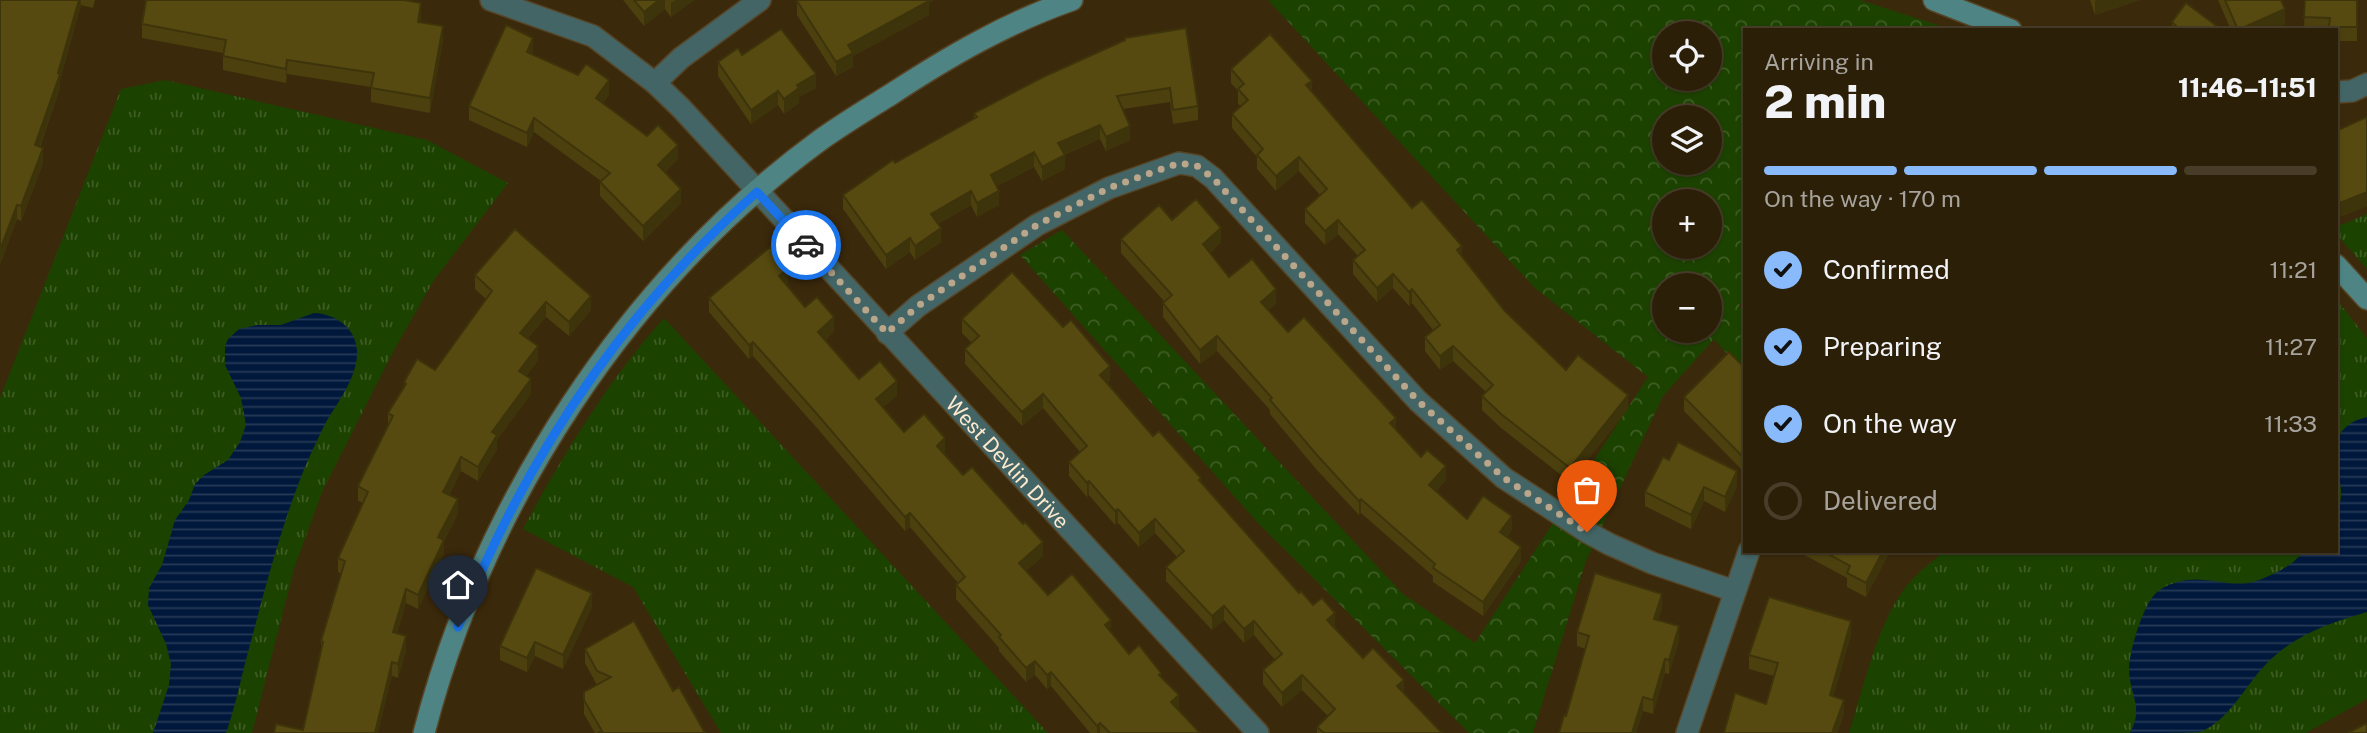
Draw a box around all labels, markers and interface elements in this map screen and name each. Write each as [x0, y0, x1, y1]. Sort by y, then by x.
map controls [1652, 21, 1722, 343]
button: locate [1652, 21, 1722, 91]
text: Arriving in [1764, 48, 1874, 75]
text: 11:46–11:51 [2178, 72, 2317, 103]
text: 2 min [1764, 74, 1886, 128]
button: layers [1652, 105, 1722, 175]
text: On the way · 170 m [1764, 185, 1961, 212]
button: + [1652, 189, 1722, 259]
courier [771, 210, 841, 280]
icon: car [787, 226, 825, 264]
icon: check [1764, 251, 1802, 289]
text: Confirmed [1823, 254, 1950, 285]
text: 11:21 [2270, 256, 2317, 283]
button: − [1652, 273, 1722, 343]
icon: check [1764, 328, 1802, 366]
text: Preparing [1823, 331, 1942, 362]
text: 11:27 [2265, 333, 2317, 360]
street label: West Devlin Drive [941, 391, 1075, 533]
icon: check [1764, 405, 1802, 443]
text: On the way [1823, 408, 1957, 439]
text: 11:33 [2264, 410, 2317, 437]
pin [1557, 460, 1617, 532]
icon: bag [1568, 471, 1606, 509]
text: Delivered [1823, 485, 1938, 516]
pin [428, 555, 488, 627]
icon: home [439, 566, 477, 604]

